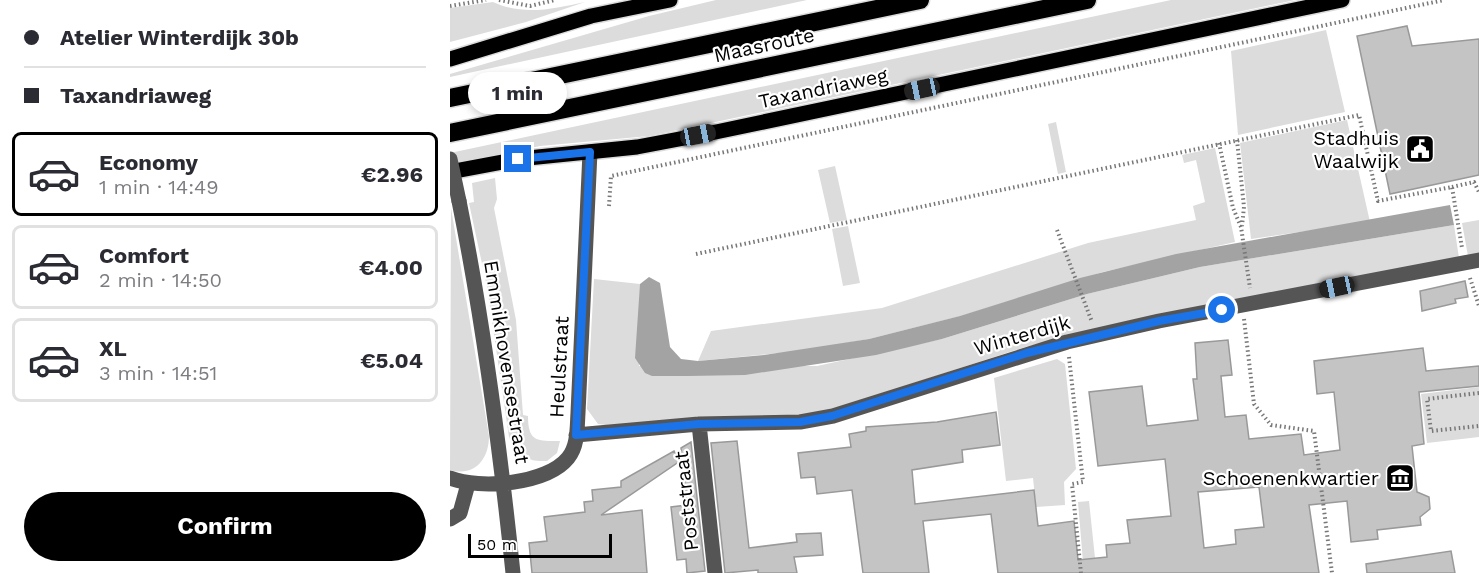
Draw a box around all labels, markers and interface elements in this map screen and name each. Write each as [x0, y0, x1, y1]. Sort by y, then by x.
street label: Maasroute [711, 23, 817, 67]
text: Atelier Winterdijk 30b [60, 25, 299, 50]
street label: Taxandriaweg [756, 63, 890, 113]
callout: 1 min [469, 72, 568, 114]
car [903, 76, 941, 102]
text: 1 min [492, 81, 543, 105]
text: Taxandriaweg [60, 83, 211, 108]
car [679, 123, 717, 147]
place label: Stadhuis Waalwijk [1313, 126, 1399, 173]
public building icon: Stadhuis Waalwijk [1404, 133, 1436, 165]
route end [504, 145, 531, 172]
icon: car [27, 147, 81, 201]
text: Economy [99, 150, 198, 175]
text: €2.96 [361, 162, 423, 187]
text: 1 min · 14:49 [99, 175, 219, 199]
icon: car [27, 240, 81, 294]
text: Comfort [99, 243, 189, 268]
text: €4.00 [359, 255, 423, 280]
street label: Emmikhovensestraat [479, 259, 535, 466]
text: 2 min · 14:50 [99, 268, 222, 292]
car [1318, 274, 1356, 300]
route start [1208, 296, 1235, 323]
street label: Winterdijk [971, 310, 1073, 360]
street label: Heulstraat [544, 315, 574, 419]
icon: car [27, 333, 81, 387]
text: XL [99, 336, 127, 361]
text: €5.04 [360, 348, 423, 373]
text: 3 min · 14:51 [99, 361, 217, 385]
street label: Poststraat [669, 449, 703, 552]
museum icon: Schoenenkwartier [1384, 462, 1416, 494]
place label: Schoenenkwartier [1203, 466, 1379, 490]
button: Confirm [24, 492, 426, 561]
scale bar [468, 531, 612, 558]
text: 50 m [477, 535, 517, 554]

